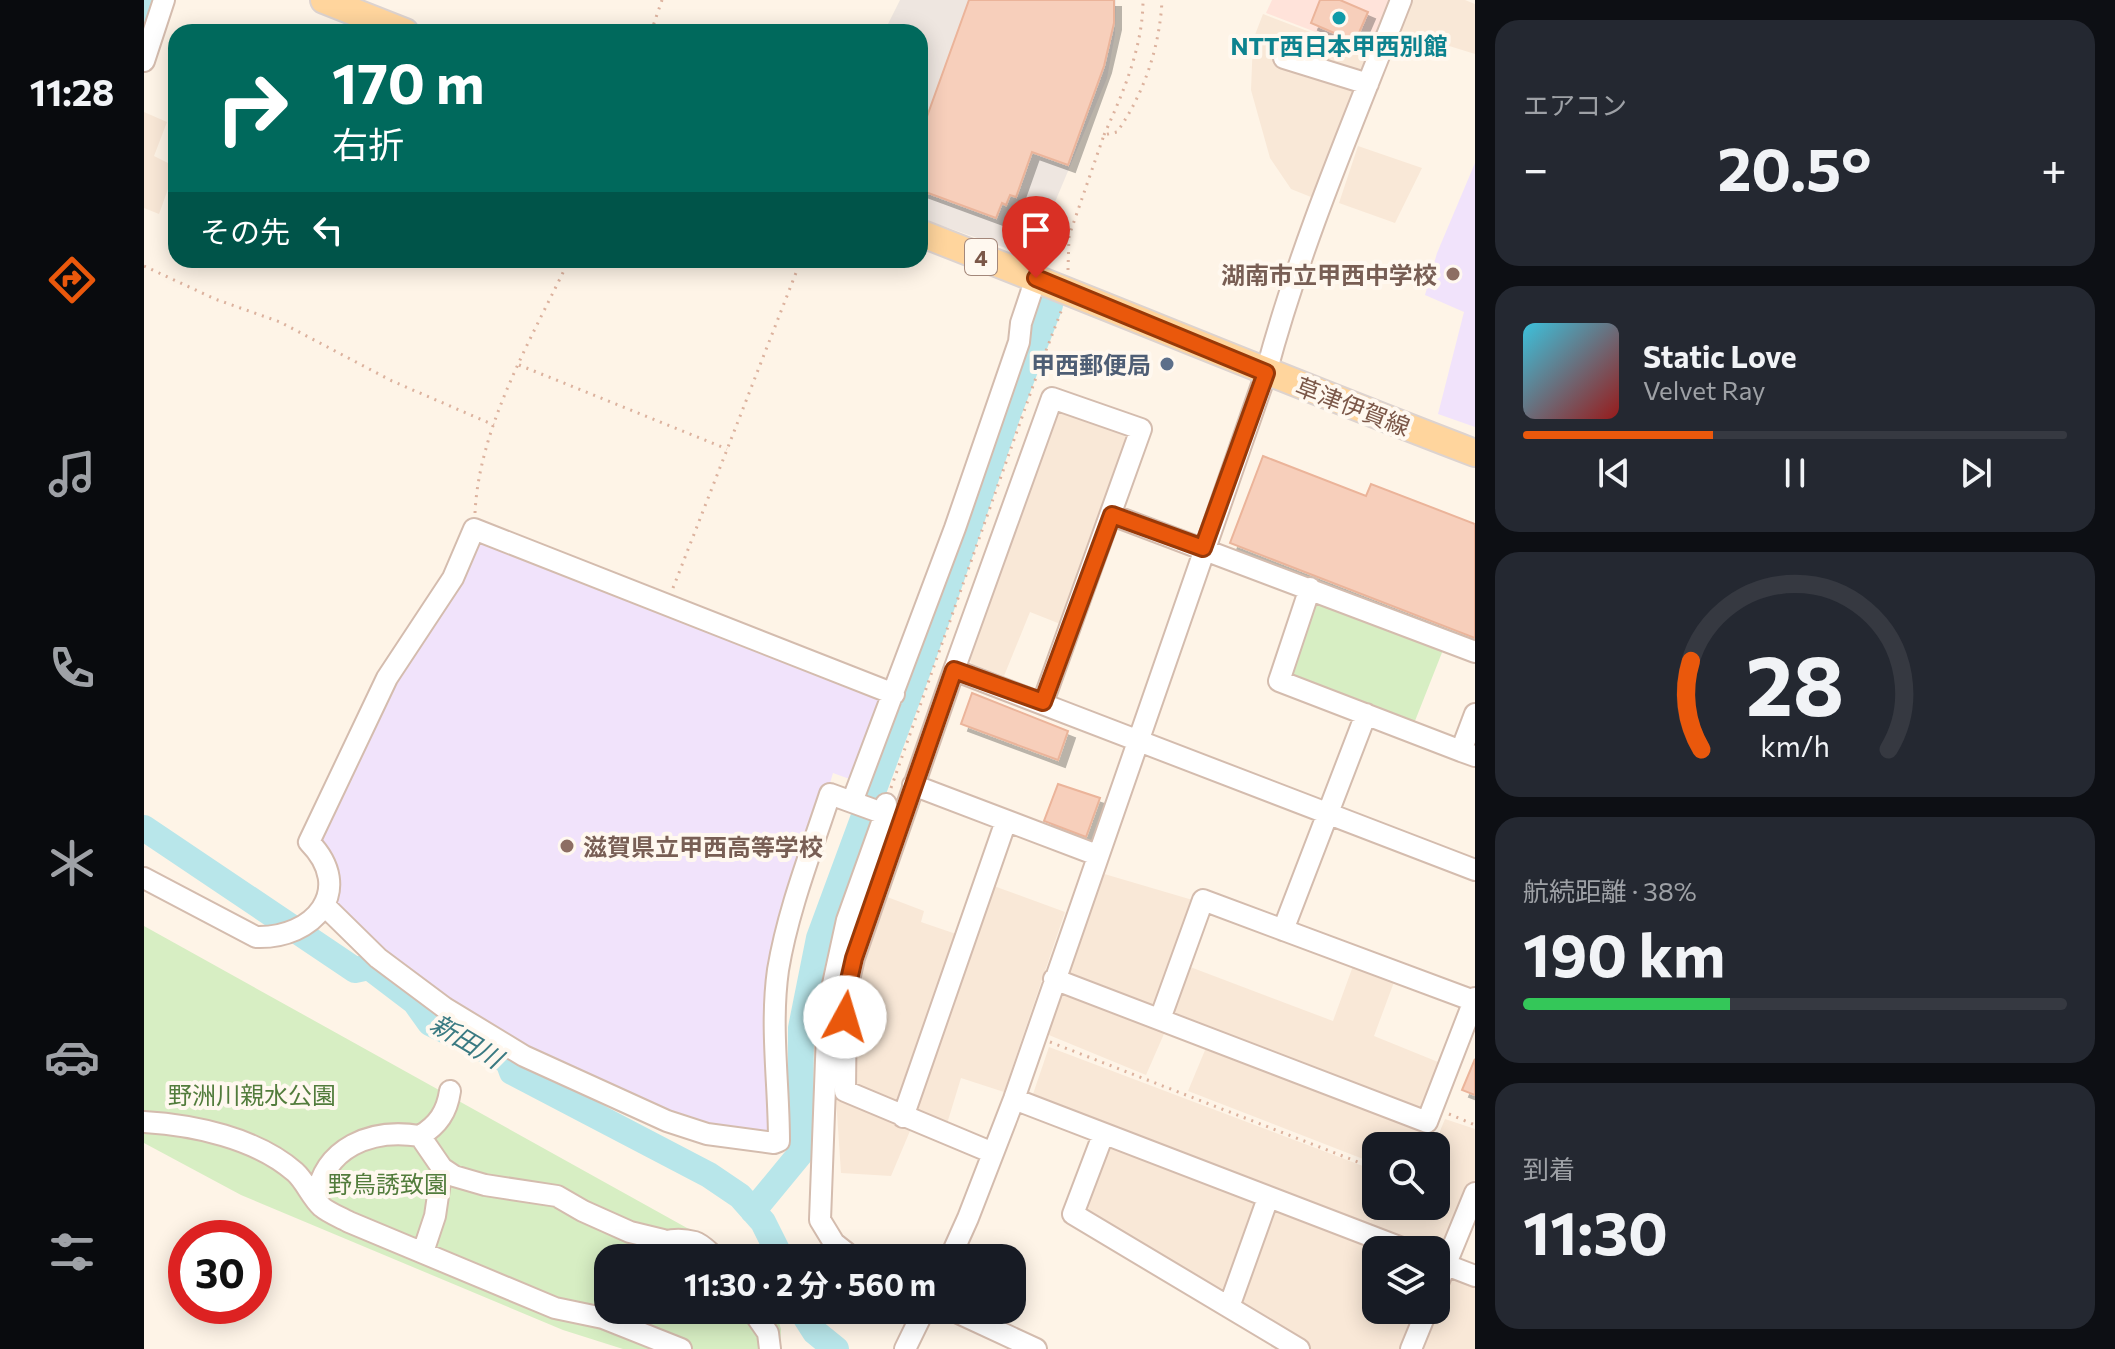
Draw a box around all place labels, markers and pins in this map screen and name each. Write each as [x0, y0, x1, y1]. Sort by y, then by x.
marker: NTT西日本甲西別館 [1330, 9, 1348, 27]
place label: NTT西日本甲西別館 [1231, 31, 1447, 60]
pin [1002, 196, 1070, 278]
place label: 湖南市立甲西中学校 [1221, 260, 1437, 289]
marker: 湖南市立甲西中学校 [1444, 265, 1462, 283]
place label: 甲西郵便局 [1031, 350, 1151, 379]
marker: 甲西郵便局 [1158, 355, 1176, 373]
place label: 滋賀県立甲西高等学校 [583, 832, 823, 861]
marker: 滋賀県立甲西高等学校 [558, 837, 576, 855]

